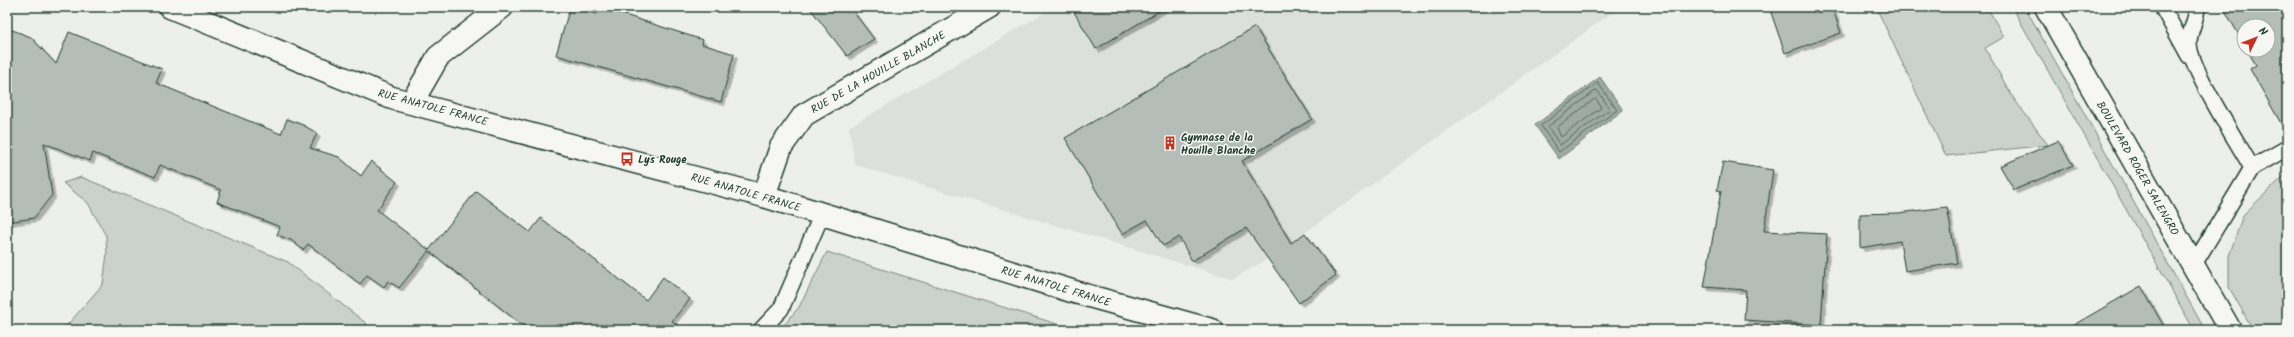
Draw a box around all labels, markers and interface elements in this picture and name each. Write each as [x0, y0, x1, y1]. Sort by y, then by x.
north arrow [2236, 18, 2276, 58]
text: N [2254, 23, 2272, 41]
street label: RUE DE LA HOUILLE BLANCHE [808, 26, 950, 119]
street label: RUE ANATOLE FRANCE [376, 85, 490, 131]
street label: BOULEVARD ROGER SALENGRO [2091, 98, 2183, 239]
place label: Gymnase de la Houille Blanche [1181, 129, 1256, 160]
building icon: Gymnase de la Houille Blanche [1162, 135, 1178, 151]
bus stop icon: Lys Rouge [619, 151, 635, 167]
place label: Lys Rouge [638, 151, 687, 169]
street label: RUE ANATOLE FRANCE [689, 169, 803, 217]
street label: RUE ANATOLE FRANCE [999, 262, 1113, 312]

